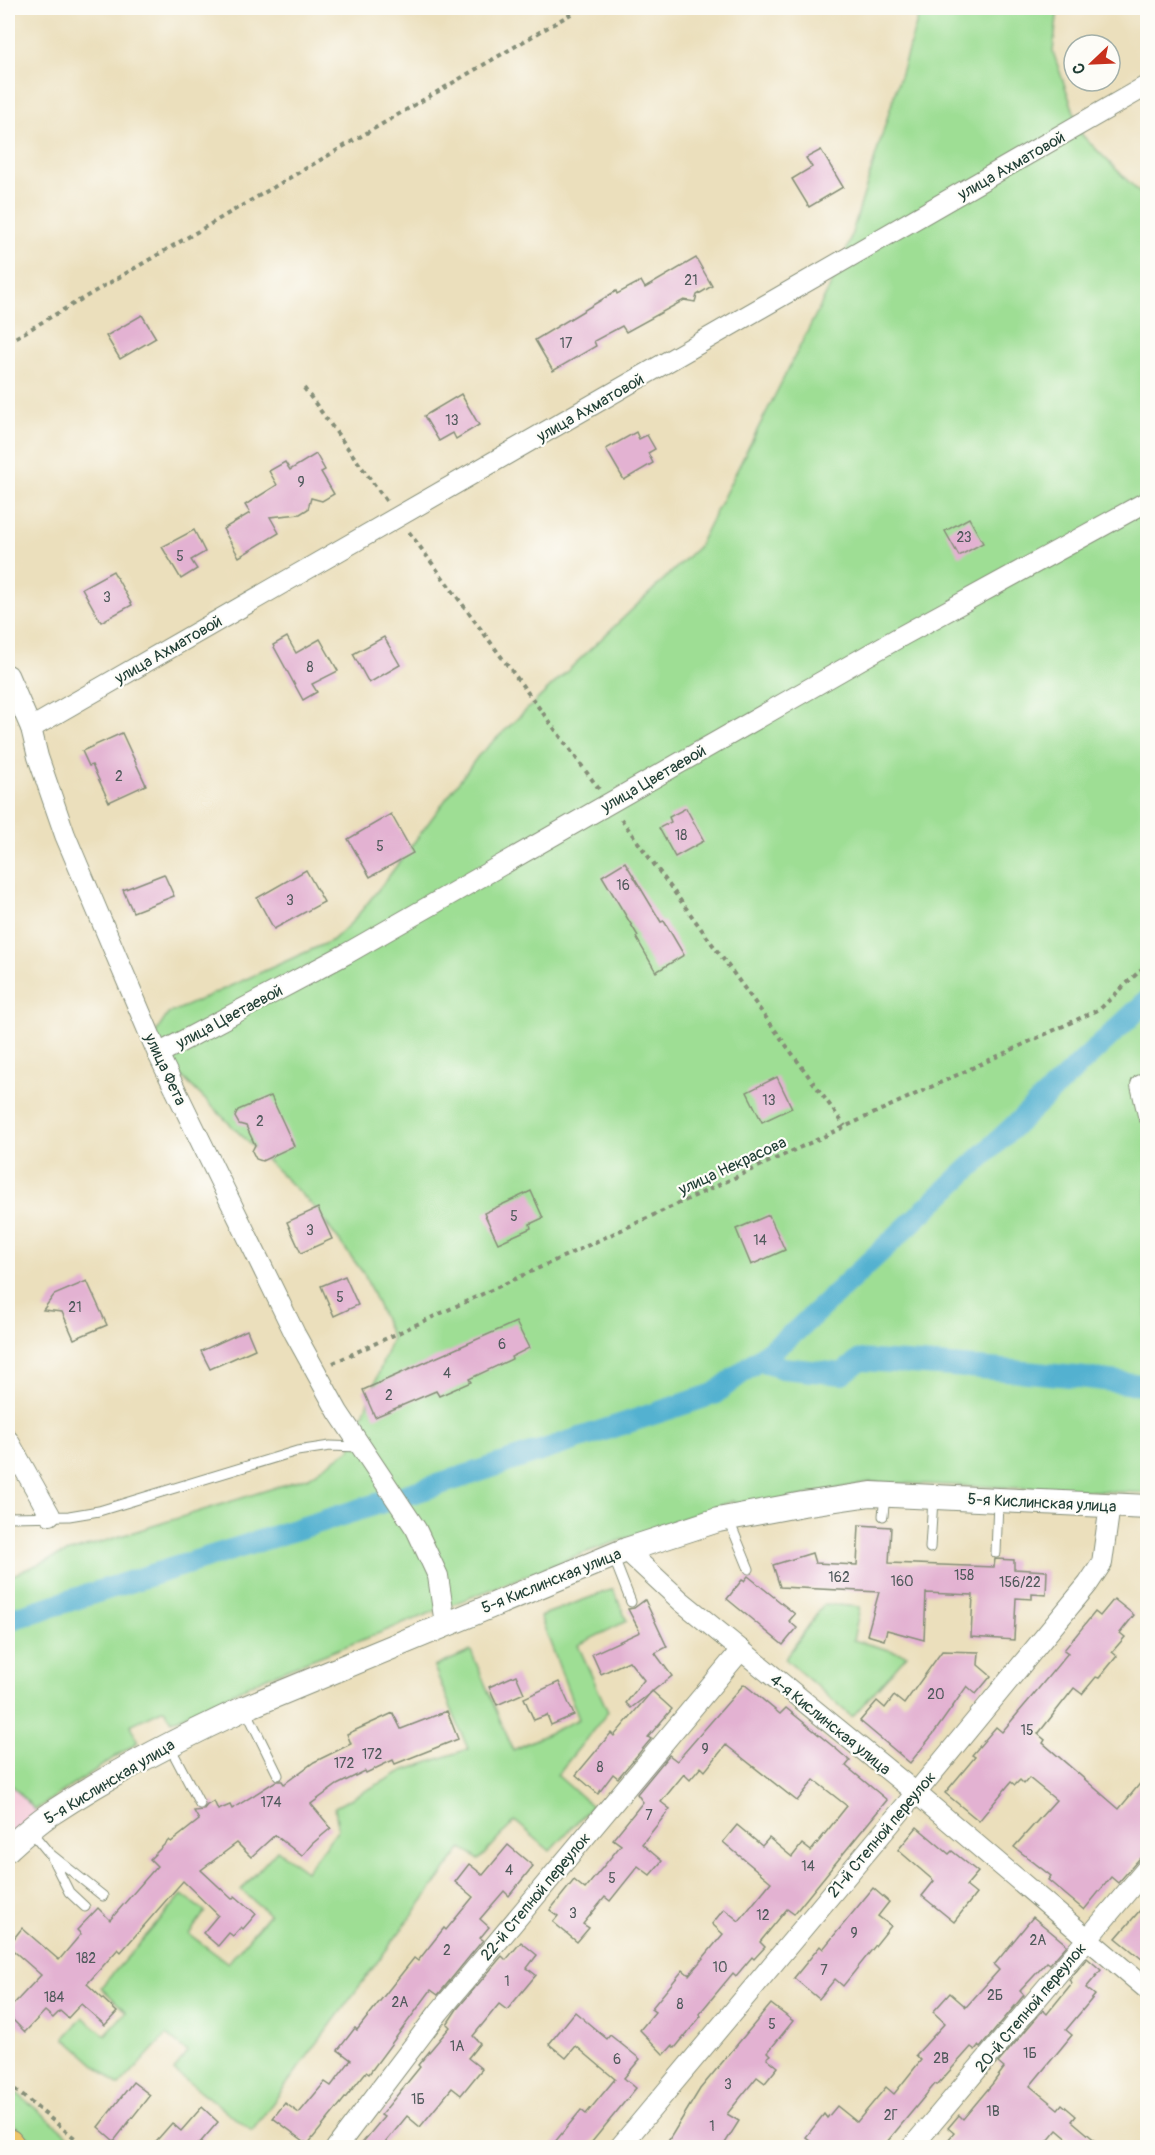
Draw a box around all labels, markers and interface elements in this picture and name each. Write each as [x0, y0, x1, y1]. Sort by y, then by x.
north arrow [1062, 33, 1122, 93]
text: С [1068, 60, 1090, 77]
street label: улица Ахматовой [953, 127, 1069, 205]
house number: 21 [684, 272, 698, 289]
house number: 17 [560, 335, 573, 352]
street label: улица Ахматовой [532, 369, 648, 447]
house number: 13 [445, 412, 459, 429]
house number: 9 [297, 474, 305, 491]
house number: 23 [956, 529, 972, 546]
house number: 5 [176, 548, 184, 565]
house number: 3 [103, 589, 111, 606]
street label: улица Ахматовой [110, 611, 226, 689]
house number: 8 [306, 659, 314, 676]
street label: улица Цветаевой [597, 741, 710, 818]
house number: 2 [115, 768, 123, 785]
house number: 18 [675, 827, 687, 844]
house number: 5 [376, 838, 384, 855]
house number: 16 [616, 877, 630, 894]
house number: 3 [286, 892, 294, 909]
street label: улица Цветаевой [172, 980, 286, 1054]
street label: улица Фета [139, 1029, 191, 1109]
house number: 13 [762, 1092, 776, 1109]
house number: 2 [256, 1113, 264, 1130]
street label: улица Некрасова [674, 1132, 789, 1200]
house number: 5 [510, 1208, 518, 1225]
house number: 3 [306, 1222, 314, 1239]
house number: 14 [753, 1232, 767, 1249]
house number: 5 [336, 1289, 344, 1306]
house number: 21 [68, 1299, 82, 1316]
house number: 6 [498, 1336, 506, 1353]
house number: 4 [443, 1365, 451, 1382]
house number: 2 [385, 1387, 393, 1404]
street label: 5-я Кислинская улица [967, 1489, 1117, 1517]
street label: 5-я Кислинская улица [479, 1544, 624, 1618]
house number: 158 [954, 1567, 974, 1584]
house number: 162 [828, 1569, 850, 1586]
house number: 160 [890, 1573, 914, 1590]
house number: 156/22 [999, 1574, 1041, 1591]
street label: 4-я Кислинская улица [766, 1670, 895, 1780]
house number: 20 [927, 1686, 945, 1703]
house number: 15 [1020, 1722, 1034, 1739]
street label: 5-я Кислинская улица [40, 1735, 179, 1829]
house number: 9 [701, 1741, 709, 1758]
house number: 172 [362, 1746, 383, 1763]
house number: 172 [334, 1755, 355, 1772]
house number: 8 [596, 1759, 604, 1776]
street label: 21-й Степной переулок [823, 1768, 940, 1902]
house number: 174 [261, 1794, 282, 1811]
house number: 7 [645, 1807, 653, 1824]
street label: 22-й Степной переулок [476, 1829, 595, 1965]
house number: 14 [801, 1858, 815, 1875]
house number: 4 [505, 1862, 513, 1879]
house number: 5 [608, 1870, 616, 1887]
house number: 3 [569, 1905, 577, 1922]
house number: 12 [756, 1907, 770, 1924]
house number: 9 [850, 1925, 858, 1942]
house number: 2А [1030, 1932, 1046, 1949]
street label: 20-й Степной переулок [971, 1939, 1091, 2077]
house number: 2 [443, 1942, 451, 1959]
house number: 182 [76, 1950, 96, 1967]
house number: 10 [712, 1959, 728, 1976]
house number: 7 [820, 1962, 828, 1979]
house number: 1 [504, 1973, 510, 1990]
house number: 2Б [987, 1987, 1003, 2004]
house number: 184 [44, 1989, 64, 2006]
house number: 2А [392, 1994, 408, 2011]
house number: 8 [676, 1996, 684, 2013]
house number: 5 [768, 2016, 776, 2033]
house number: 1А [450, 2038, 464, 2055]
house number: 1Б [1023, 2045, 1037, 2062]
house number: 2В [933, 2050, 949, 2067]
house number: 6 [613, 2051, 621, 2068]
house number: 3 [724, 2076, 732, 2093]
house number: 1Б [411, 2091, 425, 2108]
house number: 1В [986, 2103, 1000, 2120]
house number: 2Г [884, 2107, 898, 2124]
house number: 1 [709, 2118, 715, 2135]

